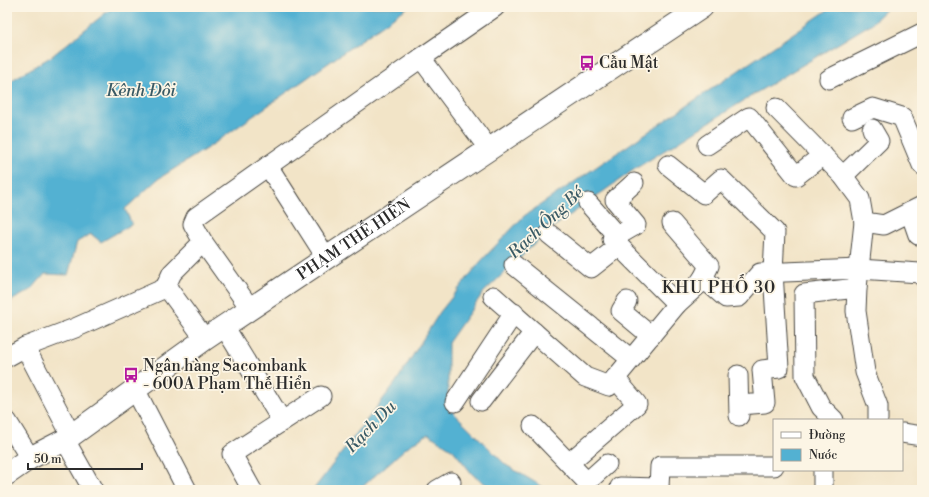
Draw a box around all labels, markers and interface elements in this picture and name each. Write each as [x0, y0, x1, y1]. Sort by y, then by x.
place label: Cầu Mật [599, 53, 659, 73]
bus stop icon: Cầu Mật [578, 54, 596, 72]
water label: Kênh Đôi [106, 80, 177, 102]
water label: Rạch Ông Bé [502, 181, 590, 265]
street label: PHẠM THẾ HIỂN [293, 194, 415, 285]
district label: KHU PHỐ 30 [662, 274, 776, 299]
place label: Ngân hàng Sacombank - 600A Phạm Thế Hiển [143, 356, 312, 394]
bus stop icon: Ngân hàng Sacombank - 600A Phạm Thế Hiển [122, 366, 140, 384]
water label: Rạch Du [340, 396, 402, 459]
legend [773, 419, 903, 471]
text: Đường [809, 428, 846, 443]
scale bar [28, 445, 142, 471]
text: Nước [809, 448, 837, 463]
text: 50 m [34, 452, 62, 467]

